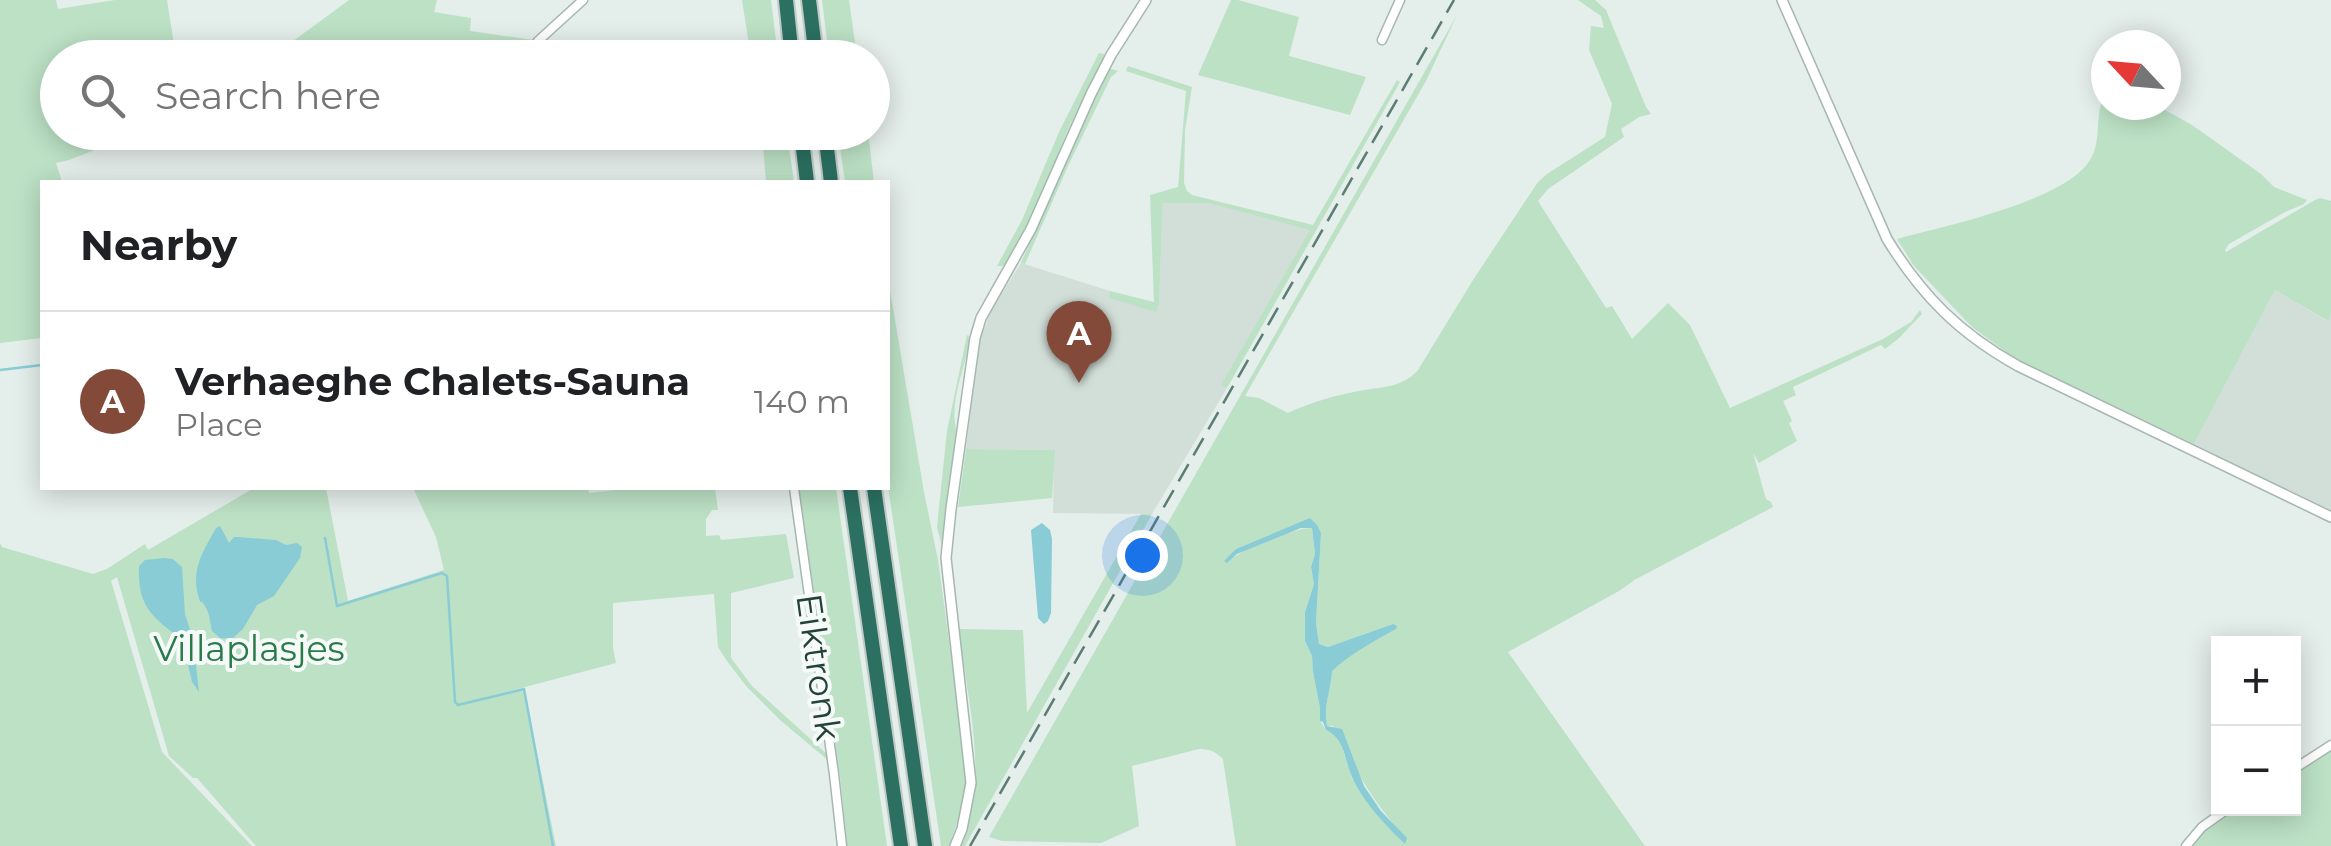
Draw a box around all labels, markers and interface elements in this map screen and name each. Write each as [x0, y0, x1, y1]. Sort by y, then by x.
north arrow [2091, 30, 2181, 120]
search box [40, 40, 890, 150]
icon: search [75, 68, 130, 123]
text: Search here [155, 72, 381, 119]
text: Nearby [80, 219, 237, 271]
pin: A [1046, 300, 1112, 383]
text: Verhaeghe Chalets-Sauna [175, 358, 690, 405]
text: A [100, 382, 125, 421]
text: 140 m [754, 382, 850, 421]
text: Place [175, 405, 263, 444]
your location [1117, 530, 1168, 581]
street label: Eiktronk [787, 591, 851, 743]
park label: Villaplasjes [153, 627, 345, 670]
map controls [2211, 636, 2301, 816]
button: + [2211, 636, 2301, 726]
button: − [2211, 726, 2301, 816]

